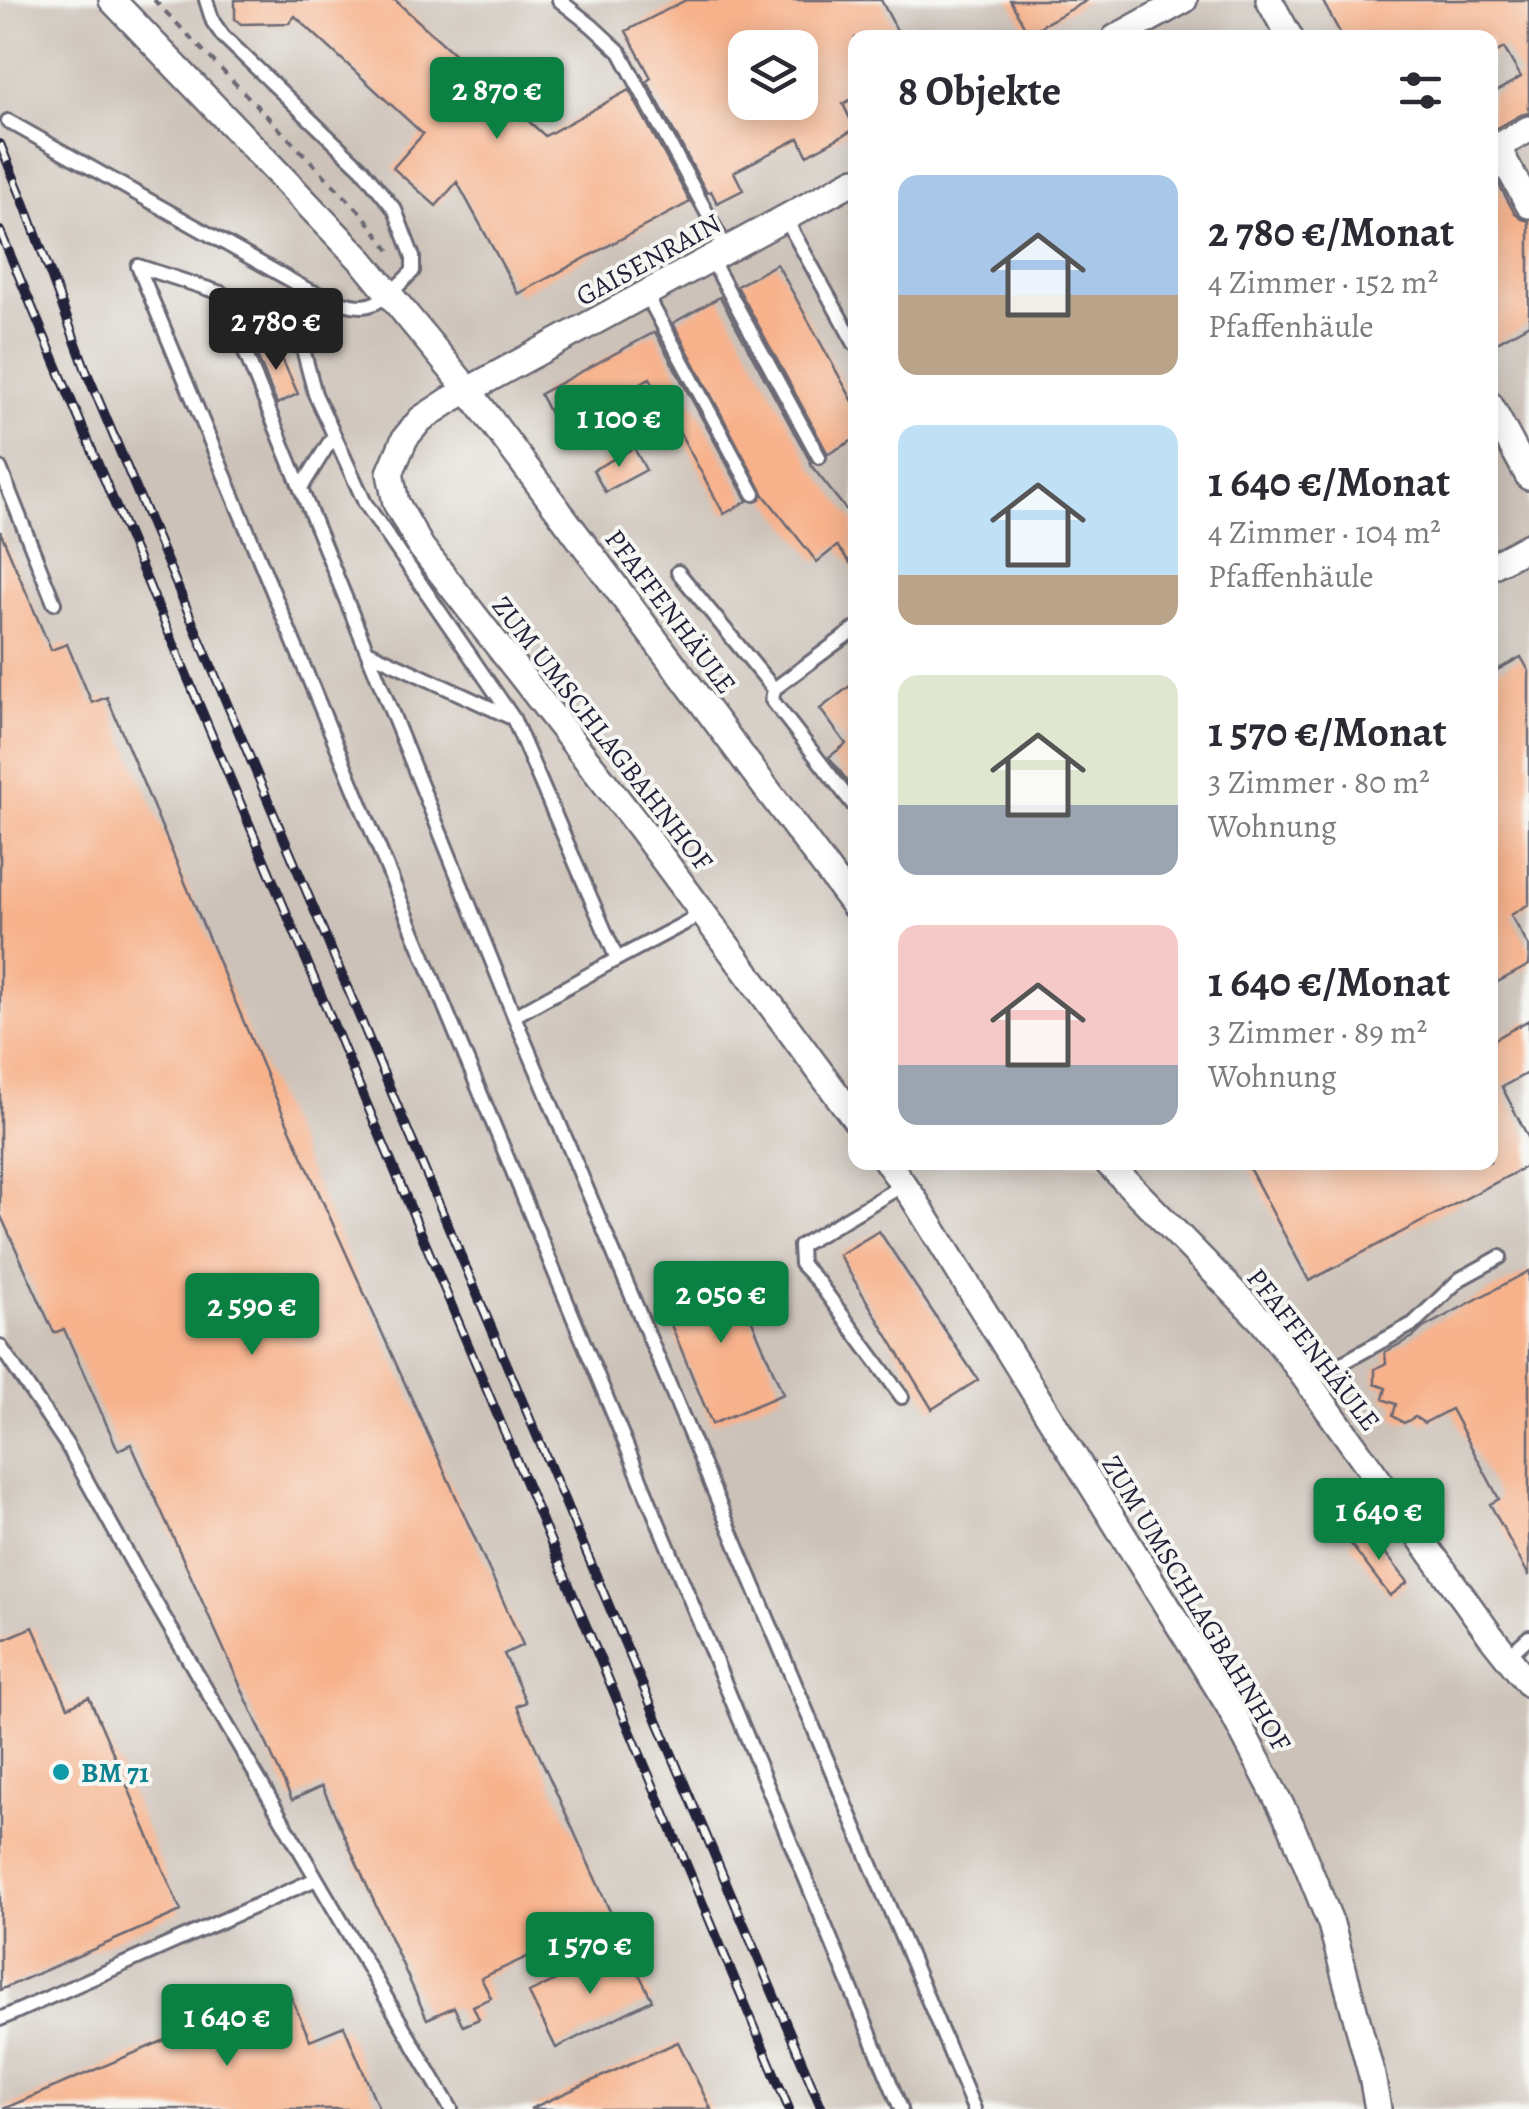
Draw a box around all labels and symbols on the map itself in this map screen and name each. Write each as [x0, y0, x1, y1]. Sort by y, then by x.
pin: 2 870 € [405, 57, 589, 142]
street label: GAISENRAIN [569, 204, 728, 315]
pin: 2 780 € [184, 288, 368, 373]
pin: 1 100 € [527, 385, 711, 470]
street label: PFAFFENHÄULE [596, 521, 745, 702]
street label: ZUM UMSCHLAGBAHNHOF [483, 588, 722, 879]
street label: PFAFFENHÄULE [1238, 1260, 1389, 1439]
pin: 2 050 € [629, 1261, 813, 1346]
pin: 2 590 € [160, 1273, 344, 1358]
street label: ZUM UMSCHLAGBAHNHOF [1092, 1448, 1300, 1759]
pin: 1 640 € [1287, 1478, 1471, 1563]
place label: BM 71 [81, 1754, 149, 1792]
marker: BM 71 [50, 1761, 72, 1783]
pin: 1 570 € [498, 1912, 682, 1997]
pin: 1 640 € [135, 1984, 319, 2069]

